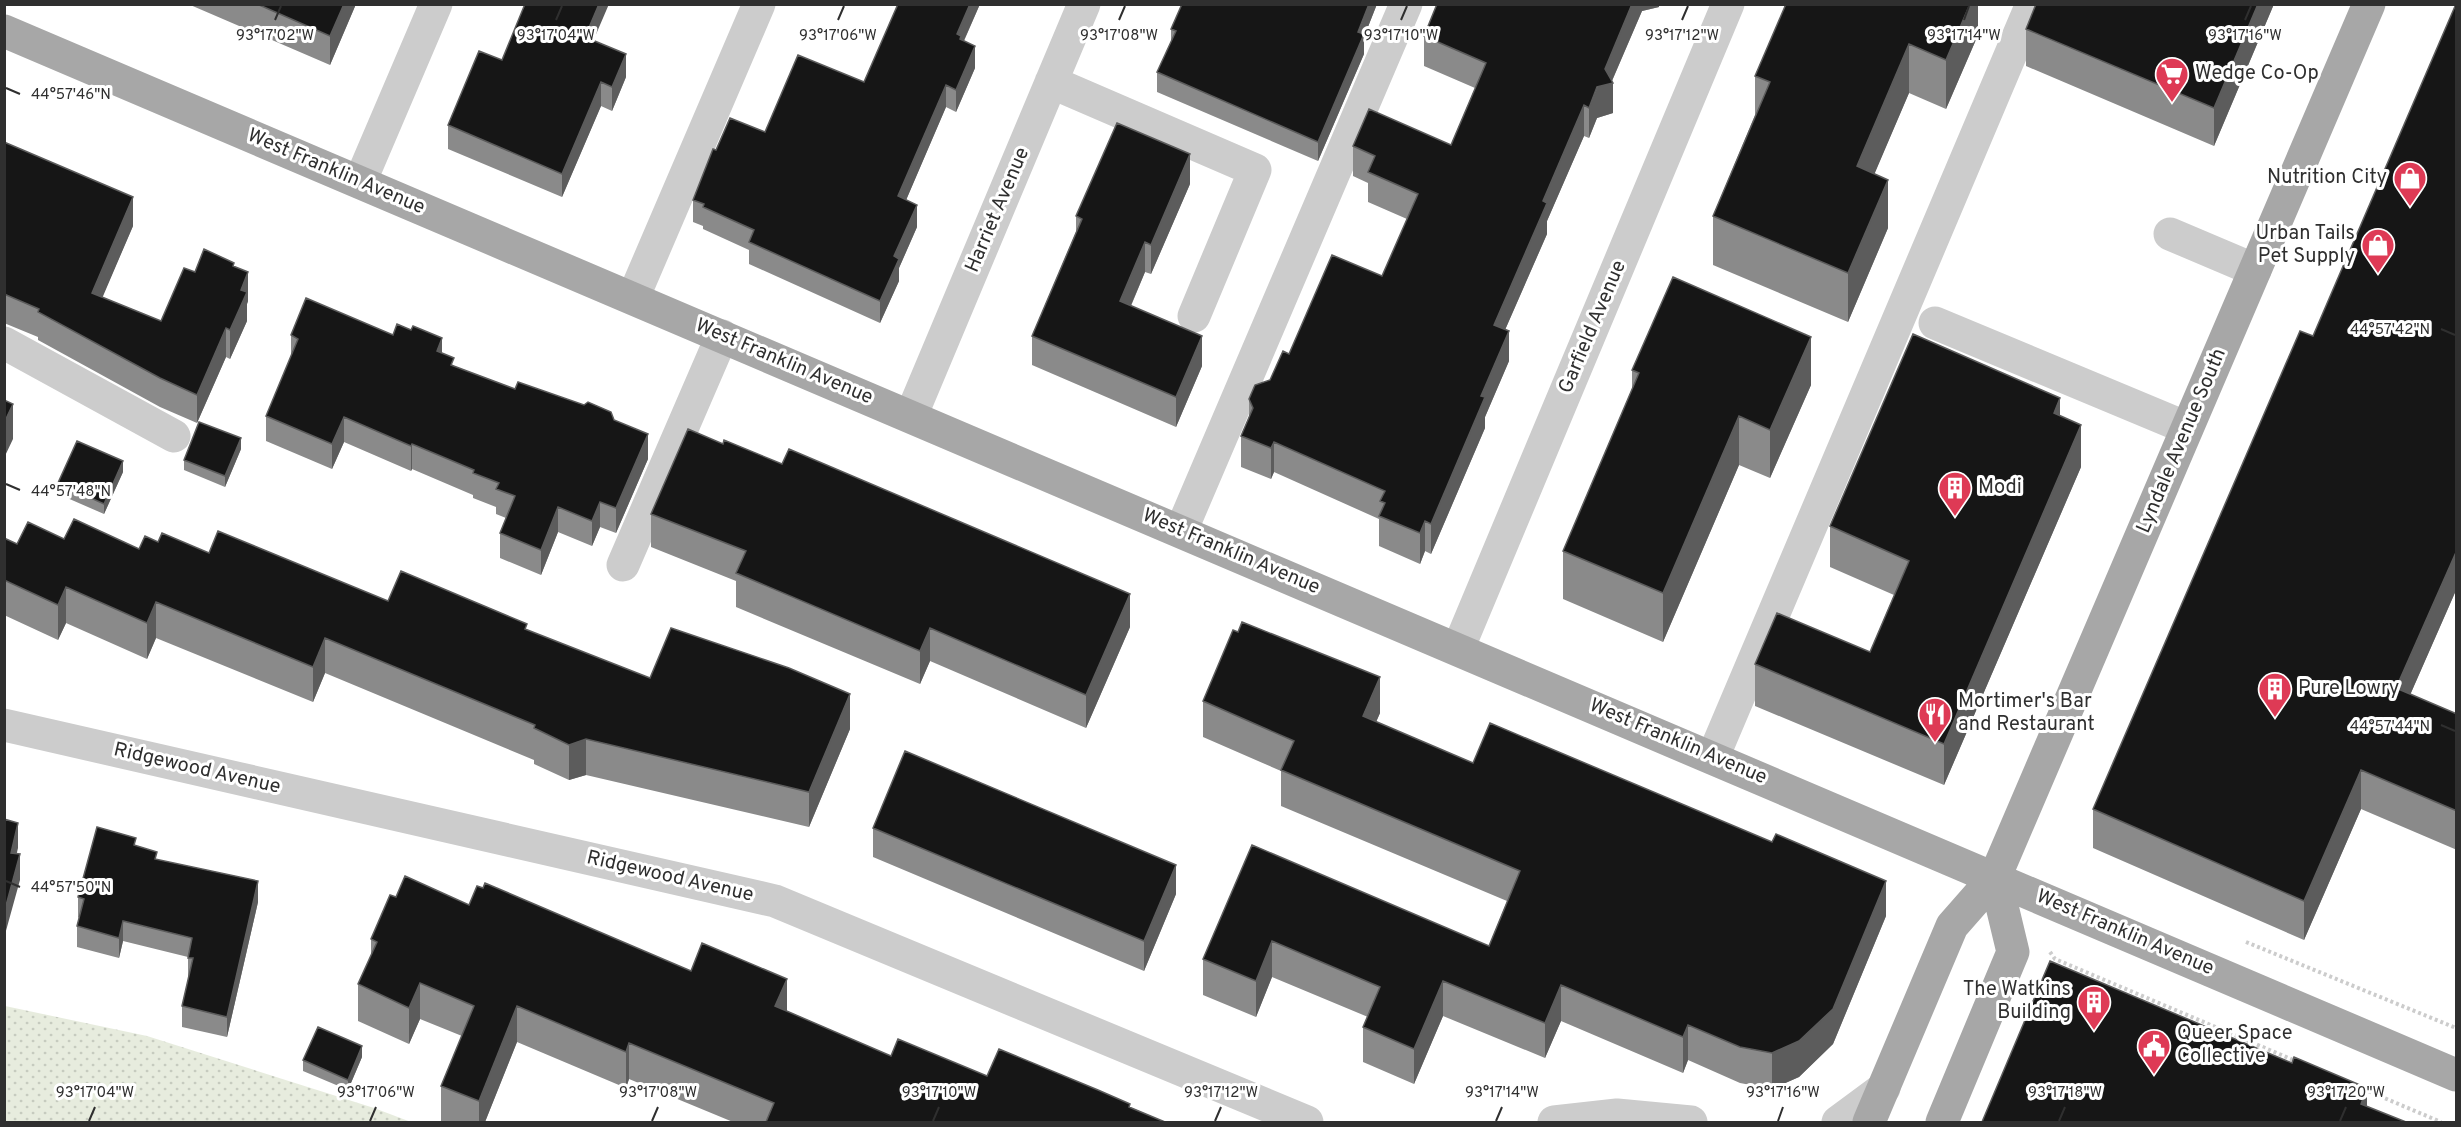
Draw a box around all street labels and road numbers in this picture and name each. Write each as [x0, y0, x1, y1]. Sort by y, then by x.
street label: West Franklin Avenue [243, 123, 429, 221]
street label: Harriet Avenue [960, 143, 1036, 277]
street label: Garfield Avenue [1553, 256, 1633, 398]
street label: West Franklin Avenue [691, 313, 877, 411]
street label: Lyndale Avenue South [2131, 345, 2233, 537]
street label: West Franklin Avenue [1138, 503, 1324, 601]
street label: West Franklin Avenue [1585, 693, 1771, 791]
street label: Ridgewood Avenue [111, 737, 283, 801]
street label: Ridgewood Avenue [584, 845, 756, 909]
street label: West Franklin Avenue [2032, 884, 2218, 982]

